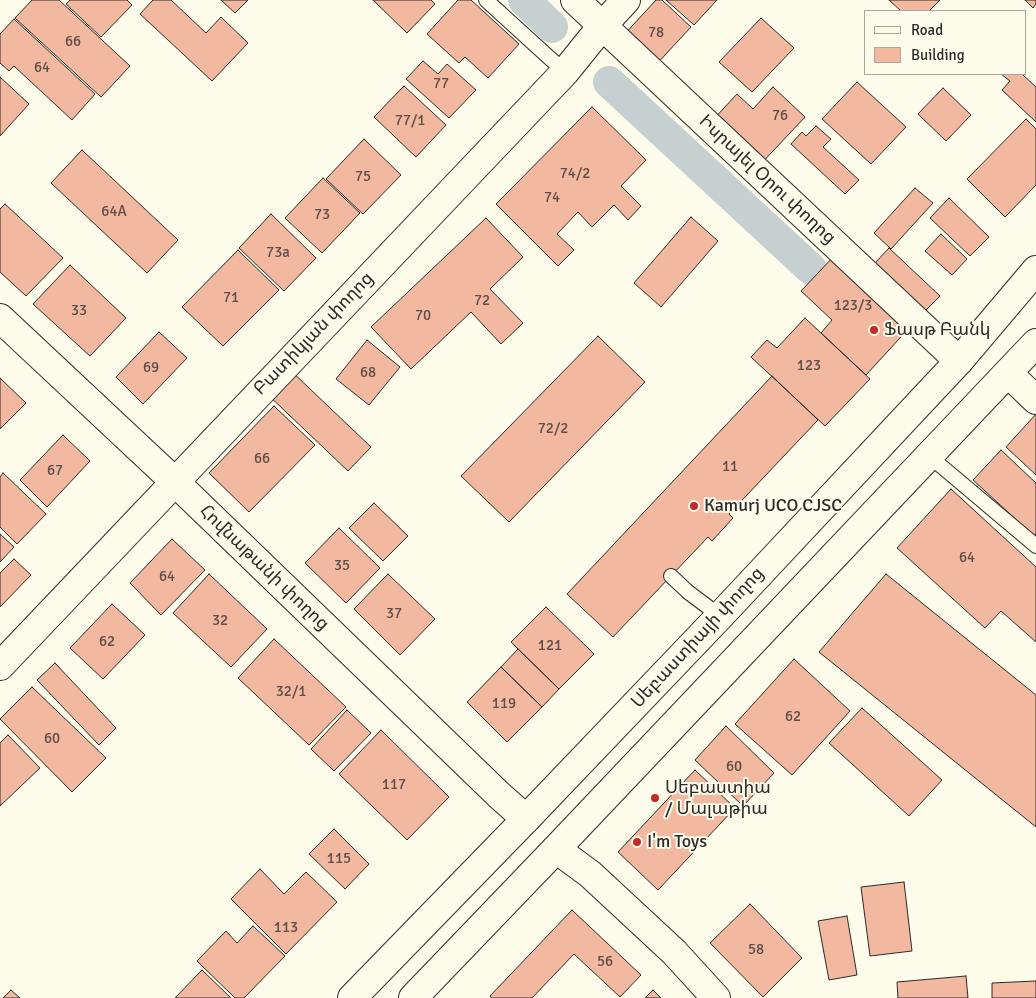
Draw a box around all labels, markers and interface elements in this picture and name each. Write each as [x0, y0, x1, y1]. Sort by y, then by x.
legend [864, 10, 1026, 75]
text: Road [911, 21, 943, 39]
house number: 78 [648, 24, 664, 42]
house number: 66 [65, 33, 81, 51]
text: Building [911, 46, 965, 64]
house number: 64 [34, 59, 50, 77]
house number: 77 [433, 75, 449, 93]
house number: 76 [772, 107, 788, 125]
street label: Իսրայել Օրու փողոց [694, 111, 840, 249]
house number: 77/1 [395, 112, 425, 130]
house number: 74/2 [560, 165, 590, 183]
house number: 75 [355, 168, 371, 186]
house number: 74 [544, 189, 560, 207]
house number: 64A [101, 203, 127, 221]
house number: 73 [314, 206, 330, 224]
house number: 73a [266, 244, 290, 262]
street label: Բատիկյան փողոց [250, 268, 378, 400]
house number: 71 [223, 289, 239, 307]
house number: 72 [474, 292, 490, 310]
house number: 123/3 [834, 297, 872, 315]
house number: 33 [71, 302, 87, 320]
house number: 70 [415, 307, 431, 325]
place label: Ֆասթ Բանկ [884, 319, 990, 341]
marker: Ֆասթ Բանկ [868, 324, 880, 336]
house number: 123 [797, 357, 821, 375]
house number: 69 [143, 359, 159, 377]
house number: 68 [360, 364, 376, 382]
house number: 72/2 [538, 420, 568, 438]
house number: 66 [254, 450, 270, 468]
house number: 11 [722, 458, 738, 476]
house number: 67 [47, 462, 63, 480]
place label: Kamurj UCO CJSC [704, 495, 842, 517]
marker: Kamurj UCO CJSC [688, 500, 700, 512]
street label: Հովնաթանի փողոց [195, 501, 333, 635]
house number: 64 [959, 549, 975, 567]
house number: 35 [334, 557, 350, 575]
street label: Սեբաստիայի փողոց [627, 563, 769, 713]
house number: 64 [159, 568, 175, 586]
house number: 37 [386, 605, 402, 623]
house number: 32 [212, 612, 228, 630]
house number: 62 [99, 633, 115, 651]
house number: 121 [538, 637, 562, 655]
house number: 32/1 [276, 683, 306, 701]
house number: 119 [492, 695, 516, 713]
house number: 62 [785, 708, 801, 726]
house number: 60 [44, 730, 60, 748]
house number: 60 [726, 758, 742, 776]
house number: 117 [382, 776, 406, 794]
place label: Սեբաստիա / Մալաթիա [665, 777, 771, 820]
marker: Սեբաստիա / Մալաթիա [649, 792, 661, 804]
place label: I'm Toys [647, 831, 707, 853]
marker: I'm Toys [631, 836, 643, 848]
house number: 115 [327, 850, 351, 868]
house number: 113 [274, 919, 298, 937]
house number: 58 [748, 941, 764, 959]
house number: 56 [597, 953, 613, 971]

